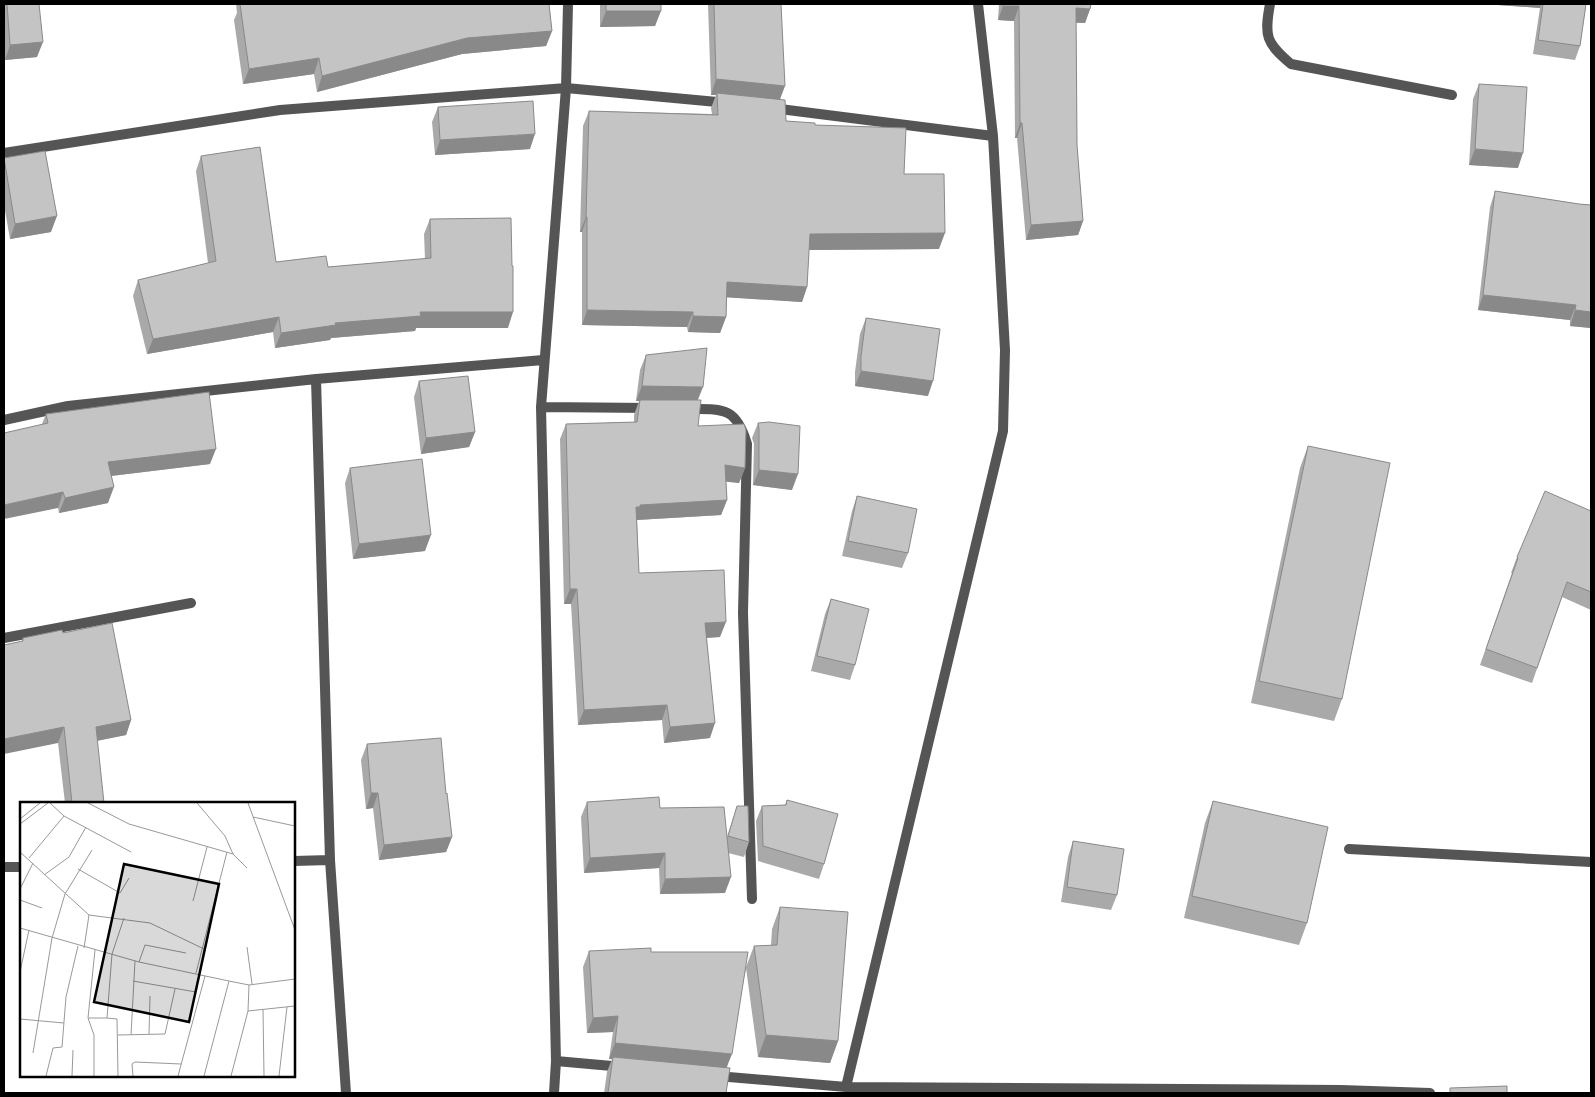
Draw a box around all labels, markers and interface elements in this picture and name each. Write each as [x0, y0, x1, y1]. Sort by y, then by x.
inset map [20, 802, 295, 1077]

